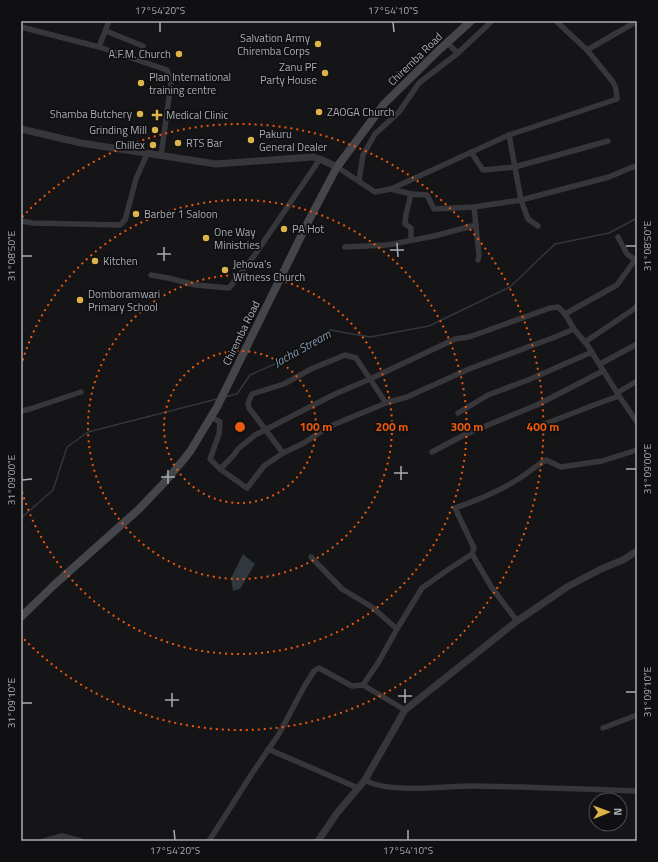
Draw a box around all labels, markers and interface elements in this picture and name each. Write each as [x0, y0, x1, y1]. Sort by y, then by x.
text: 17°54'20"S [135, 3, 185, 18]
text: 17°54'10"S [368, 3, 418, 18]
street label: Chiremba Road [384, 29, 446, 89]
place label: Salvation Army Chiremba Corps [237, 30, 311, 59]
marker: Salvation Army Chiremba Corps [313, 39, 323, 49]
place label: A.F.M. Church [109, 46, 171, 62]
marker: A.F.M. Church [174, 49, 184, 59]
place label: Zanu PF Party House [260, 59, 317, 88]
marker: Zanu PF Party House [320, 68, 330, 78]
place label: Plan International training centre [149, 69, 231, 98]
marker: Plan International training centre [136, 78, 146, 88]
place label: ZAOGA Church [327, 104, 395, 120]
place label: Shamba Butchery [50, 106, 133, 122]
place label: Medical Clinic [166, 107, 228, 123]
marker: ZAOGA Church [314, 107, 324, 117]
marker: Shamba Butchery [135, 109, 145, 119]
marker: Medical Clinic [151, 109, 163, 121]
place label: Grinding Mill [89, 122, 147, 138]
marker: Grinding Mill [150, 125, 160, 135]
place label: Pakuru General Dealer [259, 126, 327, 155]
place label: RTS Bar [186, 135, 223, 151]
marker: Pakuru General Dealer [246, 135, 256, 145]
place label: Chillex [115, 137, 145, 153]
marker: RTS Bar [173, 138, 183, 148]
marker: Chillex [148, 140, 158, 150]
place label: Barber 1 Saloon [144, 206, 218, 222]
marker: Barber 1 Saloon [131, 209, 141, 219]
text: 31°08'50"E [640, 220, 655, 271]
place label: PA Hot [292, 221, 324, 237]
place label: One Way Ministries [214, 224, 260, 253]
marker: PA Hot [279, 224, 289, 234]
text: 31°08'50"E [4, 230, 19, 281]
marker: One Way Ministries [201, 233, 211, 243]
place label: Kitchen [103, 253, 138, 269]
marker: Kitchen [90, 256, 100, 266]
place label: Jehova's Witness Church [233, 256, 305, 285]
marker: Jehova's Witness Church [220, 265, 230, 275]
place label: Domboramwari Primary School [88, 286, 160, 315]
marker: Domboramwari Primary School [75, 295, 85, 305]
street label: Chiremba Road [218, 298, 264, 368]
water label: Jacha Stream [270, 324, 335, 372]
text: 100 m [300, 417, 332, 436]
text: 200 m [376, 417, 408, 436]
text: 300 m [451, 417, 483, 436]
text: 400 m [527, 417, 559, 436]
centre of rings [233, 420, 247, 434]
text: 31°09'00"E [640, 443, 655, 494]
text: 31°09'00"E [4, 454, 19, 505]
text: 31°09'10"E [640, 666, 655, 717]
text: 31°09'10"E [4, 677, 19, 728]
north arrow [588, 792, 628, 832]
text: N [610, 808, 626, 816]
text: 17°54'20"S [150, 843, 200, 858]
text: 17°54'10"S [383, 843, 433, 858]

